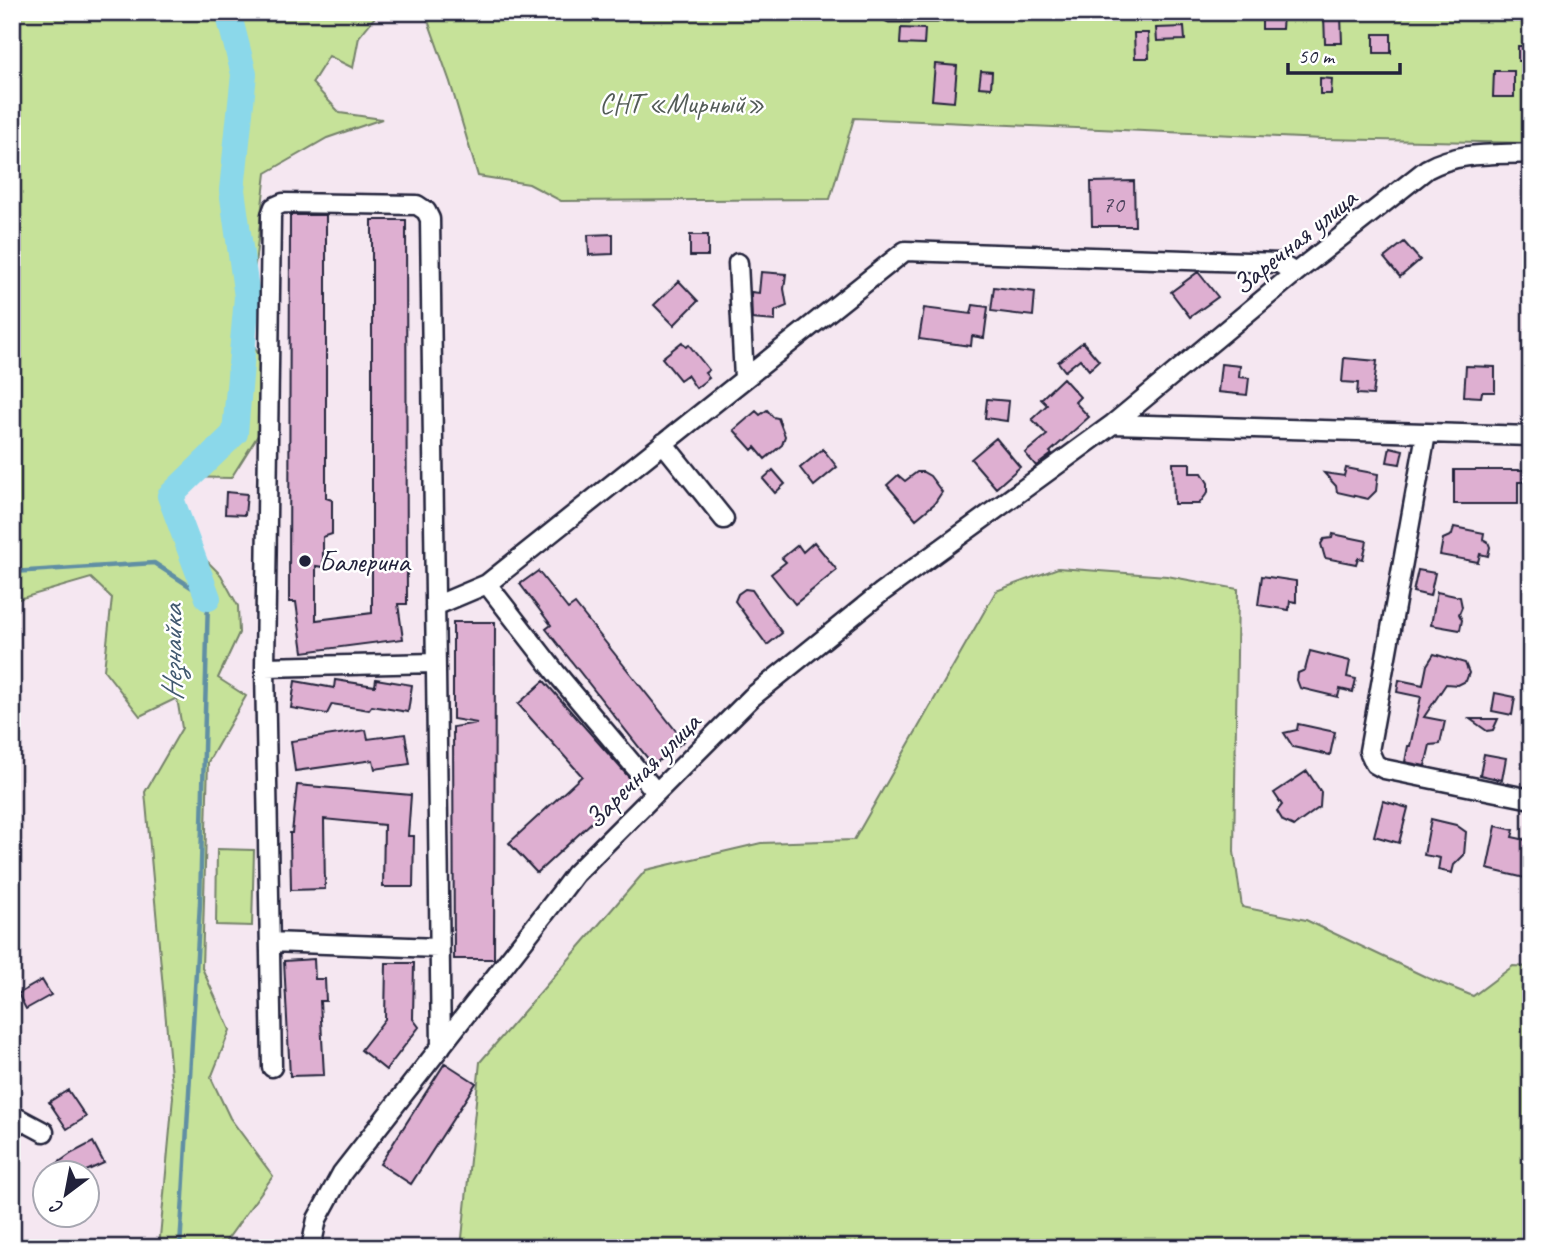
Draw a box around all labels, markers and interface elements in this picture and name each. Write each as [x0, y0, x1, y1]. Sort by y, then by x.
scale bar [1288, 32, 1400, 76]
text: 50 m [1298, 43, 1336, 69]
park label: СНТ «Мирный» [599, 86, 765, 121]
street label: Заречная улица [1225, 180, 1365, 302]
house number: 70 [1102, 189, 1126, 219]
place label: Балерина [319, 544, 411, 579]
marker: Балерина [297, 553, 313, 569]
water label: Незнайка [153, 602, 191, 701]
street label: Заречная улица [577, 704, 709, 836]
north arrow [32, 1158, 102, 1228]
text: С [45, 1194, 68, 1220]

